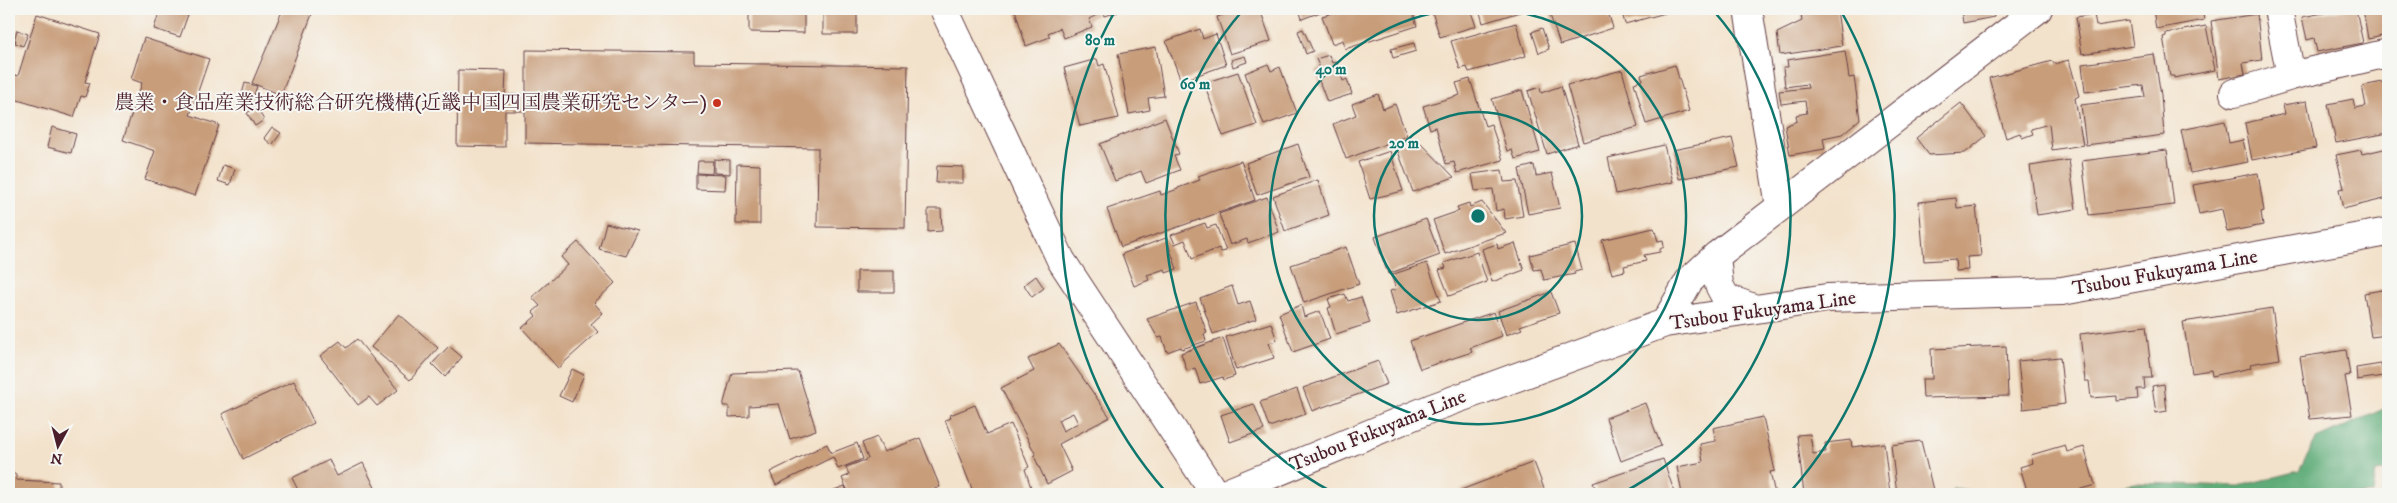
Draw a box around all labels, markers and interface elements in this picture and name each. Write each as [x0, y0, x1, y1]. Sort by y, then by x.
text: 80 m [1085, 31, 1116, 50]
text: 40 m [1314, 60, 1347, 79]
text: 60 m [1180, 75, 1211, 94]
place label: 農業・食品産業技術総合研究機構(近畿中国四国農業研究センター) [114, 91, 707, 116]
marker: 農業・食品産業技術総合研究機構(近畿中国四国農業研究センター) [711, 97, 723, 109]
text: 20 m [1389, 134, 1420, 153]
centre of rings [1469, 207, 1487, 225]
street label: Tsubou Fukuyama Line [2070, 244, 2260, 302]
street label: Tsubou Fukuyama Line [1668, 286, 1858, 336]
street label: Tsubou Fukuyama Line [1286, 384, 1470, 478]
north arrow [32, 420, 82, 470]
text: N [49, 448, 63, 468]

